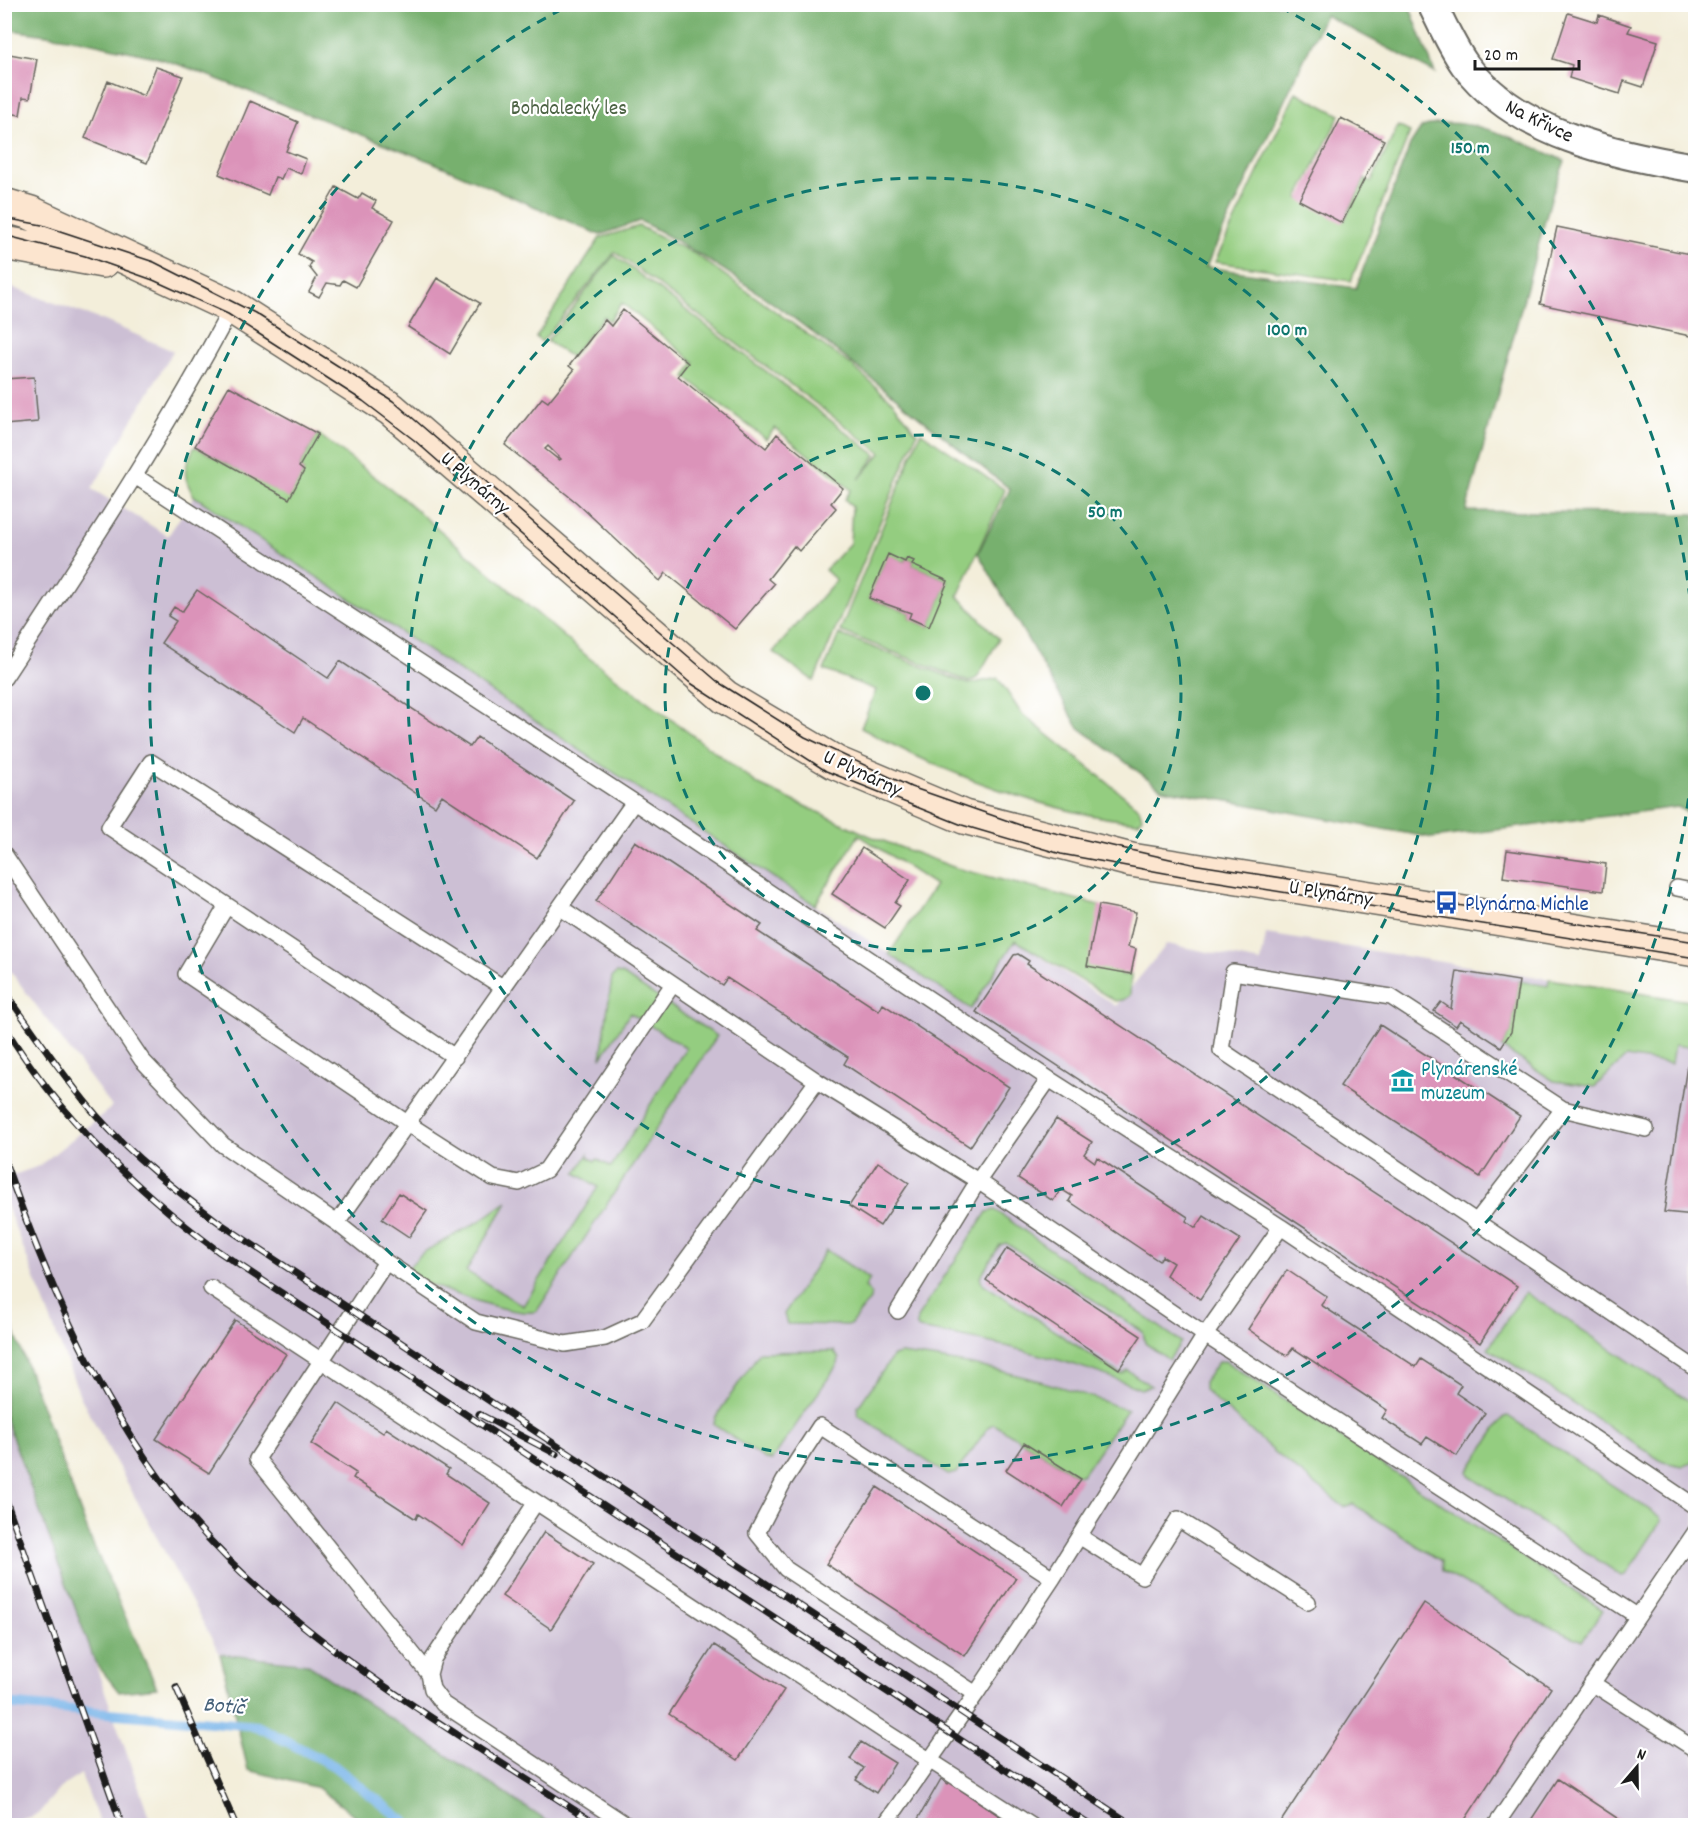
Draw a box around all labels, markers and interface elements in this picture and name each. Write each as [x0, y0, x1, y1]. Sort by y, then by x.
scale bar [1475, 33, 1578, 71]
text: 20 m [1484, 44, 1518, 69]
street label: Na Křivce [1499, 93, 1578, 152]
park label: Bohdalecký les [511, 95, 627, 125]
text: 150 m [1451, 137, 1489, 162]
text: 100 m [1267, 319, 1307, 344]
street label: U Plynárny [432, 445, 516, 524]
text: 50 m [1088, 501, 1122, 526]
centre of rings [913, 683, 933, 703]
street label: U Plynárny [817, 743, 907, 806]
street label: U Plynárny [1287, 874, 1375, 916]
bus stop icon: Plynárna Michle [1434, 890, 1460, 916]
place label: Plynárna Michle [1465, 891, 1589, 921]
place label: Plynárenské muzeum [1421, 1056, 1517, 1110]
museum icon: Plynárenské muzeum [1390, 1067, 1416, 1093]
water label: Botič [202, 1690, 249, 1725]
north arrow [1607, 1737, 1667, 1797]
text: N [1634, 1743, 1649, 1767]

